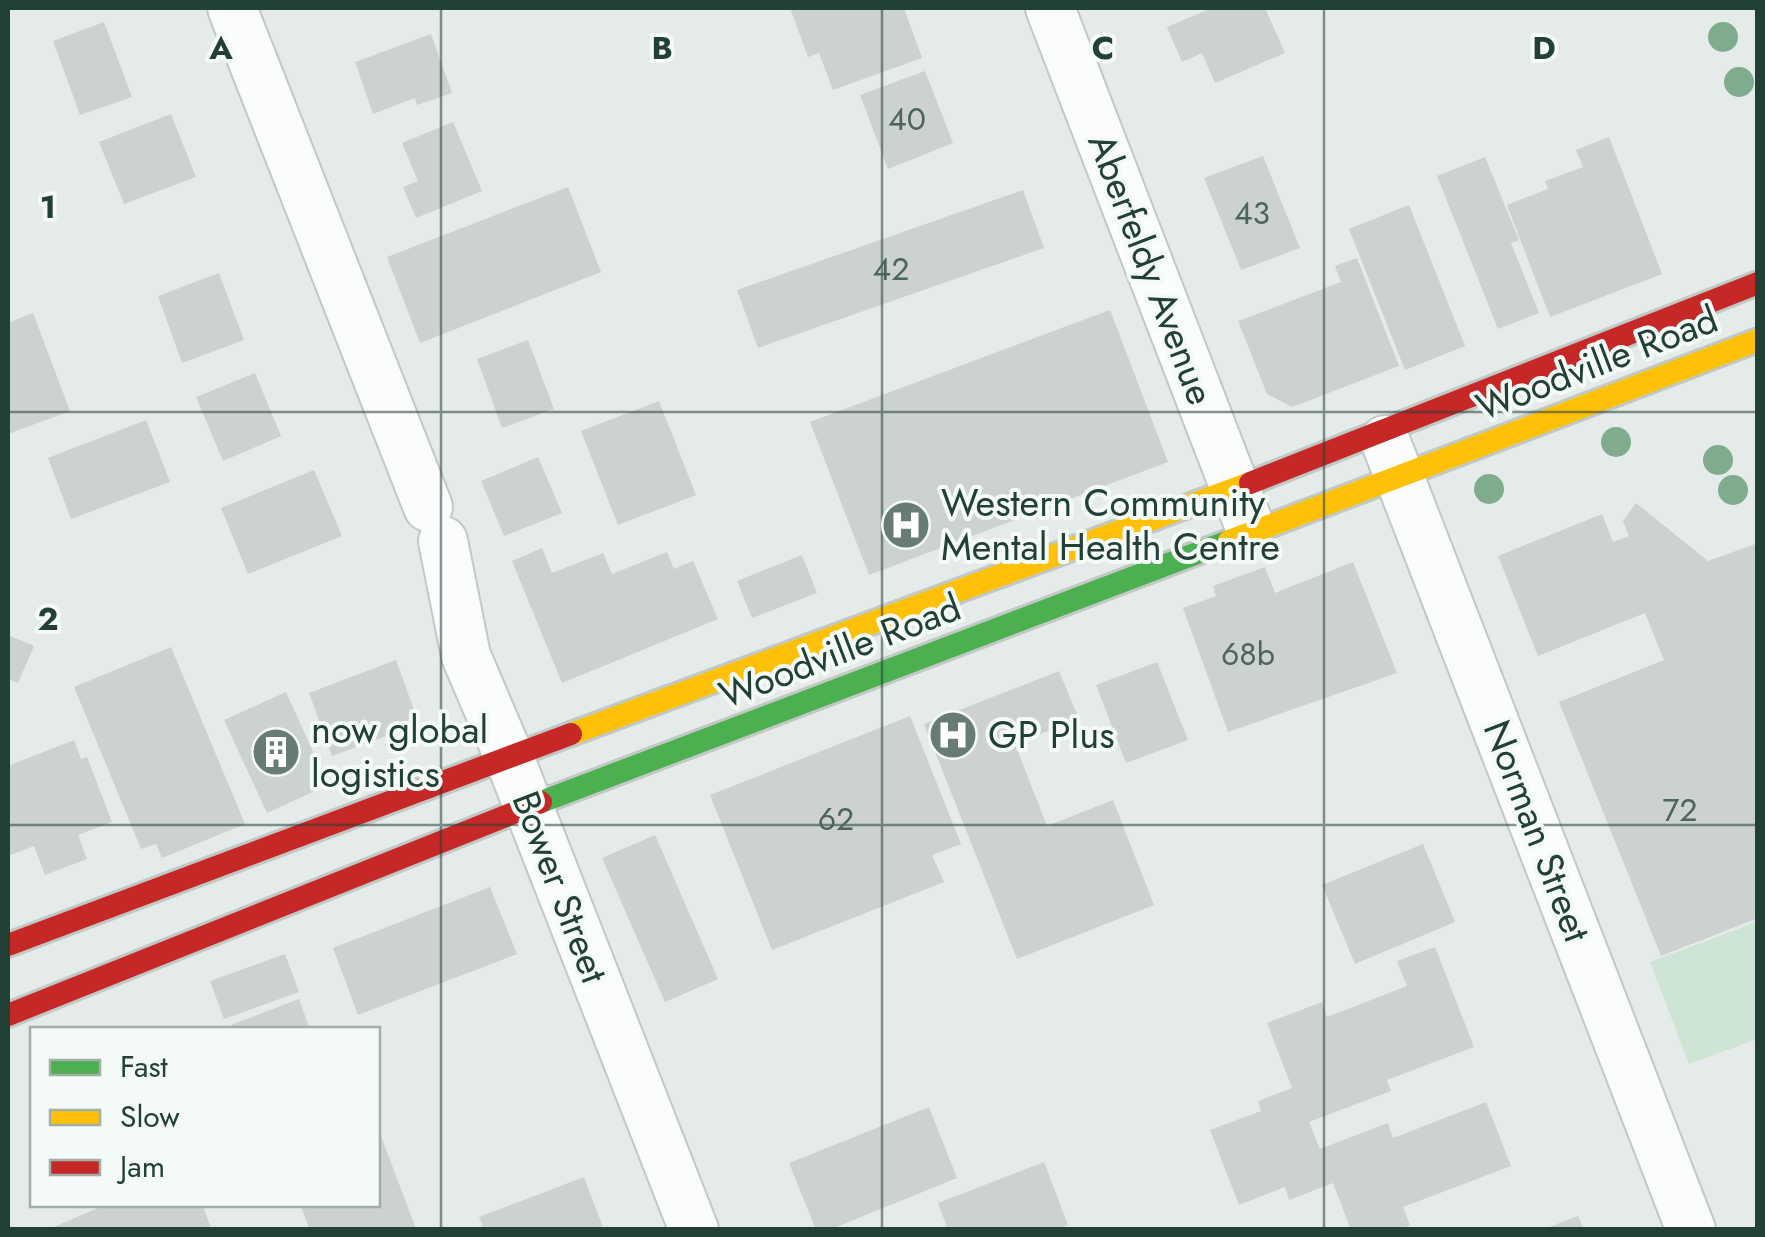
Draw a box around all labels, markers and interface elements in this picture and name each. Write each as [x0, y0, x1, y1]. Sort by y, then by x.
text: A [208, 25, 233, 71]
text: B [651, 25, 673, 71]
text: C [1092, 25, 1114, 71]
text: D [1532, 25, 1556, 71]
house number: 40 [888, 96, 926, 142]
street label: Aberfeldy Avenue [1074, 125, 1229, 412]
text: 1 [40, 184, 56, 230]
house number: 43 [1234, 190, 1270, 236]
house number: 42 [873, 246, 909, 292]
street label: Woodville Road [1468, 291, 1726, 434]
place label: Western Community Mental Health Centre [941, 475, 1280, 574]
hospital icon: Western Community Mental Health Centre [880, 499, 932, 551]
street label: Woodville Road [711, 579, 969, 722]
text: 2 [38, 596, 59, 642]
house number: 68b [1221, 631, 1275, 677]
place label: now global logistics [311, 702, 488, 801]
place label: GP Plus [988, 707, 1115, 762]
hospital icon: GP Plus [927, 709, 979, 761]
street label: Norman Street [1470, 712, 1605, 950]
building icon: now global logistics [250, 726, 302, 778]
street label: Bower Street [499, 783, 622, 991]
house number: 72 [1662, 787, 1698, 833]
house number: 62 [818, 796, 854, 842]
legend [30, 1027, 380, 1207]
text: Fast [120, 1045, 169, 1088]
text: Slow [120, 1095, 180, 1138]
text: Jam [116, 1145, 165, 1188]

